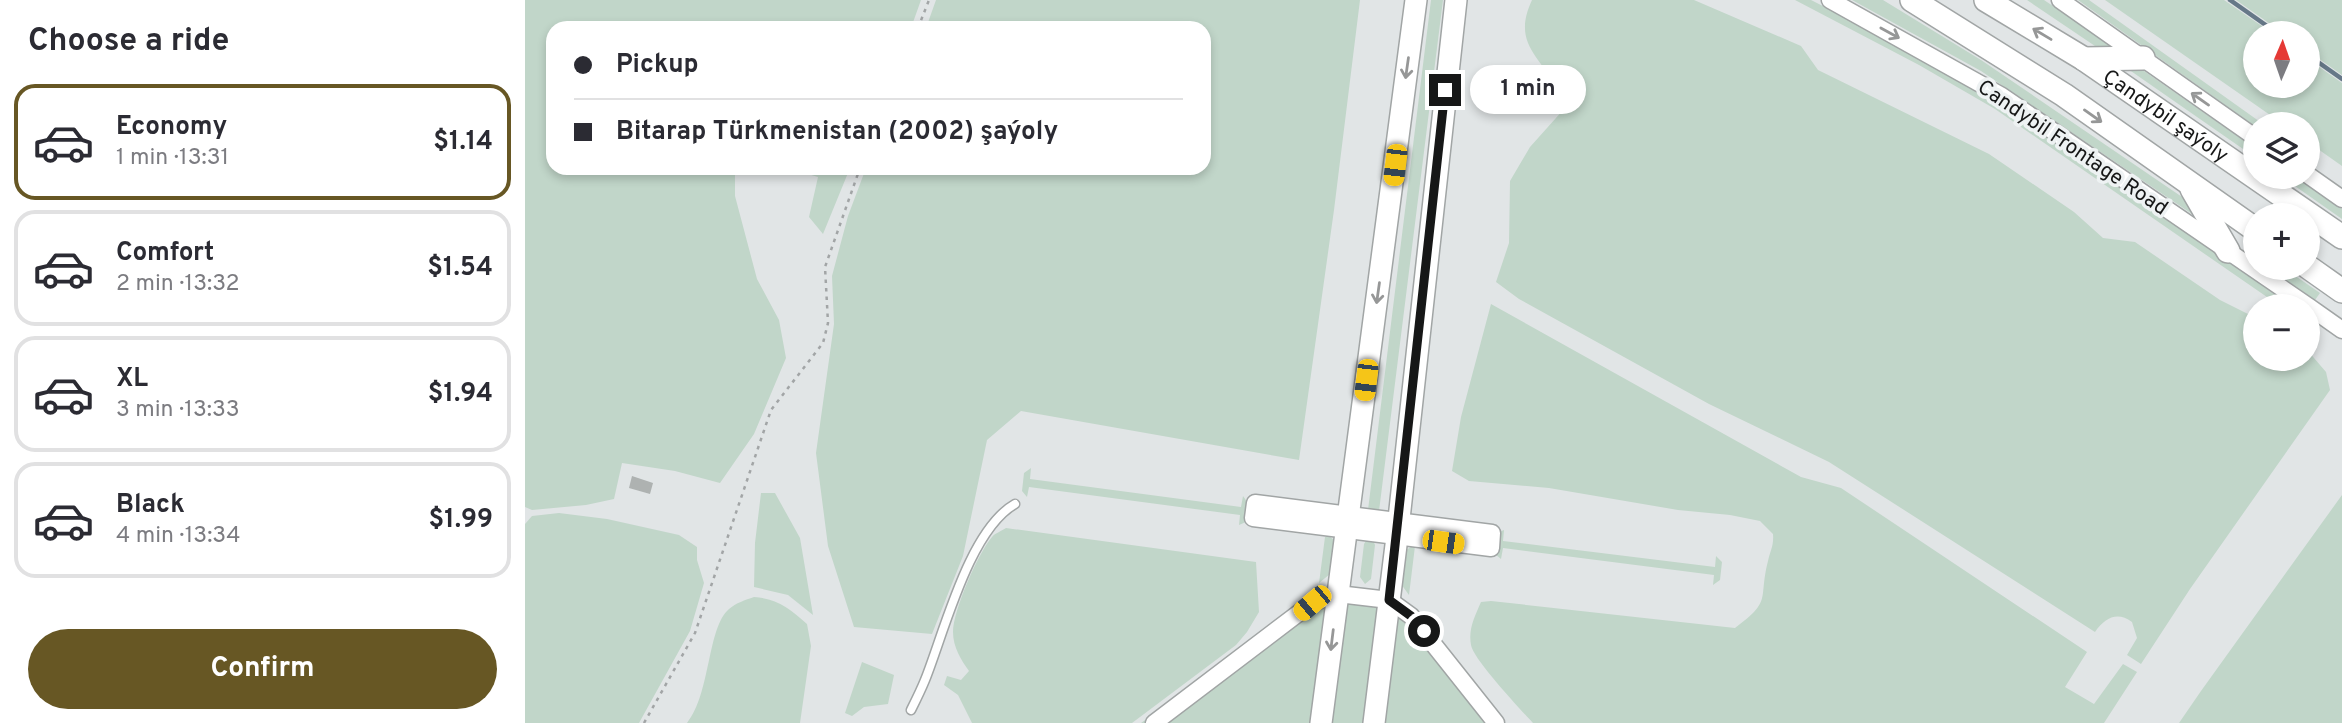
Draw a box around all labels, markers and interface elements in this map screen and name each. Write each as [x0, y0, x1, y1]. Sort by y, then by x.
north arrow [2243, 21, 2321, 98]
map controls [2243, 21, 2320, 371]
text: Choose a ride [28, 22, 229, 62]
one-way arrow [1879, 26, 1899, 40]
one-way arrow [2033, 27, 2053, 41]
text: Pickup [616, 49, 699, 82]
one-way arrow [1401, 56, 1414, 79]
street label: Çandybil şaýoly [2097, 64, 2233, 170]
callout: 1 min [1469, 66, 1585, 114]
route end [1429, 74, 1461, 106]
street label: Candybil Frontage Road [1972, 74, 2173, 222]
text: 1 min [1500, 75, 1556, 104]
one-way arrow [2191, 91, 2210, 106]
one-way arrow [2083, 109, 2102, 123]
icon: car [32, 111, 95, 174]
text: Economy [116, 111, 227, 144]
button: layers [2243, 112, 2320, 189]
text: Bitarap Türkmenistan (2002) şaýoly [616, 116, 1058, 149]
text: $1.14 [433, 126, 493, 159]
car [1383, 143, 1408, 187]
text: 1 min · 13:31 [116, 144, 229, 173]
button: + [2243, 203, 2320, 280]
icon: car [32, 237, 95, 300]
text: Comfort [116, 237, 214, 270]
text: $1.54 [427, 252, 493, 285]
text: 2 min · 13:32 [116, 270, 240, 299]
one-way arrow [1371, 281, 1384, 304]
button: − [2243, 294, 2320, 371]
car [1354, 358, 1379, 402]
icon: car [32, 363, 95, 426]
text: XL [116, 363, 148, 396]
text: $1.94 [428, 378, 493, 411]
text: 3 min · 13:33 [116, 396, 240, 425]
icon: car [32, 489, 95, 552]
text: Black [116, 489, 185, 522]
text: $1.99 [429, 504, 493, 537]
text: 4 min · 13:34 [116, 522, 241, 551]
car [1421, 529, 1466, 555]
car [1290, 581, 1335, 625]
route start [1408, 615, 1440, 647]
one-way arrow [1326, 628, 1339, 651]
button: Confirm [28, 629, 497, 709]

